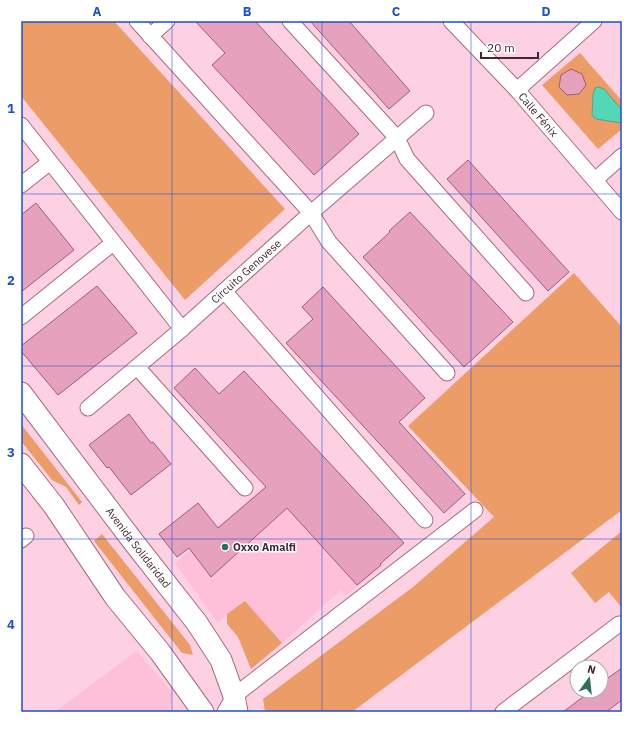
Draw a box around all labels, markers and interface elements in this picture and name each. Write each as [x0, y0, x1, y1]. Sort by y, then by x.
text: A [93, 3, 102, 20]
text: B [243, 3, 252, 20]
text: C [392, 3, 401, 20]
text: D [541, 3, 551, 20]
scale bar [481, 34, 538, 60]
text: 20 m [487, 40, 515, 55]
street label: Calle Fénix [515, 90, 561, 140]
text: 1 [7, 100, 15, 117]
street label: Circuito Genovese [208, 236, 284, 306]
text: 2 [7, 272, 15, 289]
text: 3 [7, 444, 15, 461]
street label: Avenida Solidaridad [103, 504, 174, 591]
place label: Oxxo Amalfi [233, 540, 296, 554]
marker: Oxxo Amalfi [220, 542, 230, 552]
text: 4 [7, 616, 15, 633]
north arrow [569, 659, 609, 699]
text: N [586, 662, 597, 677]

